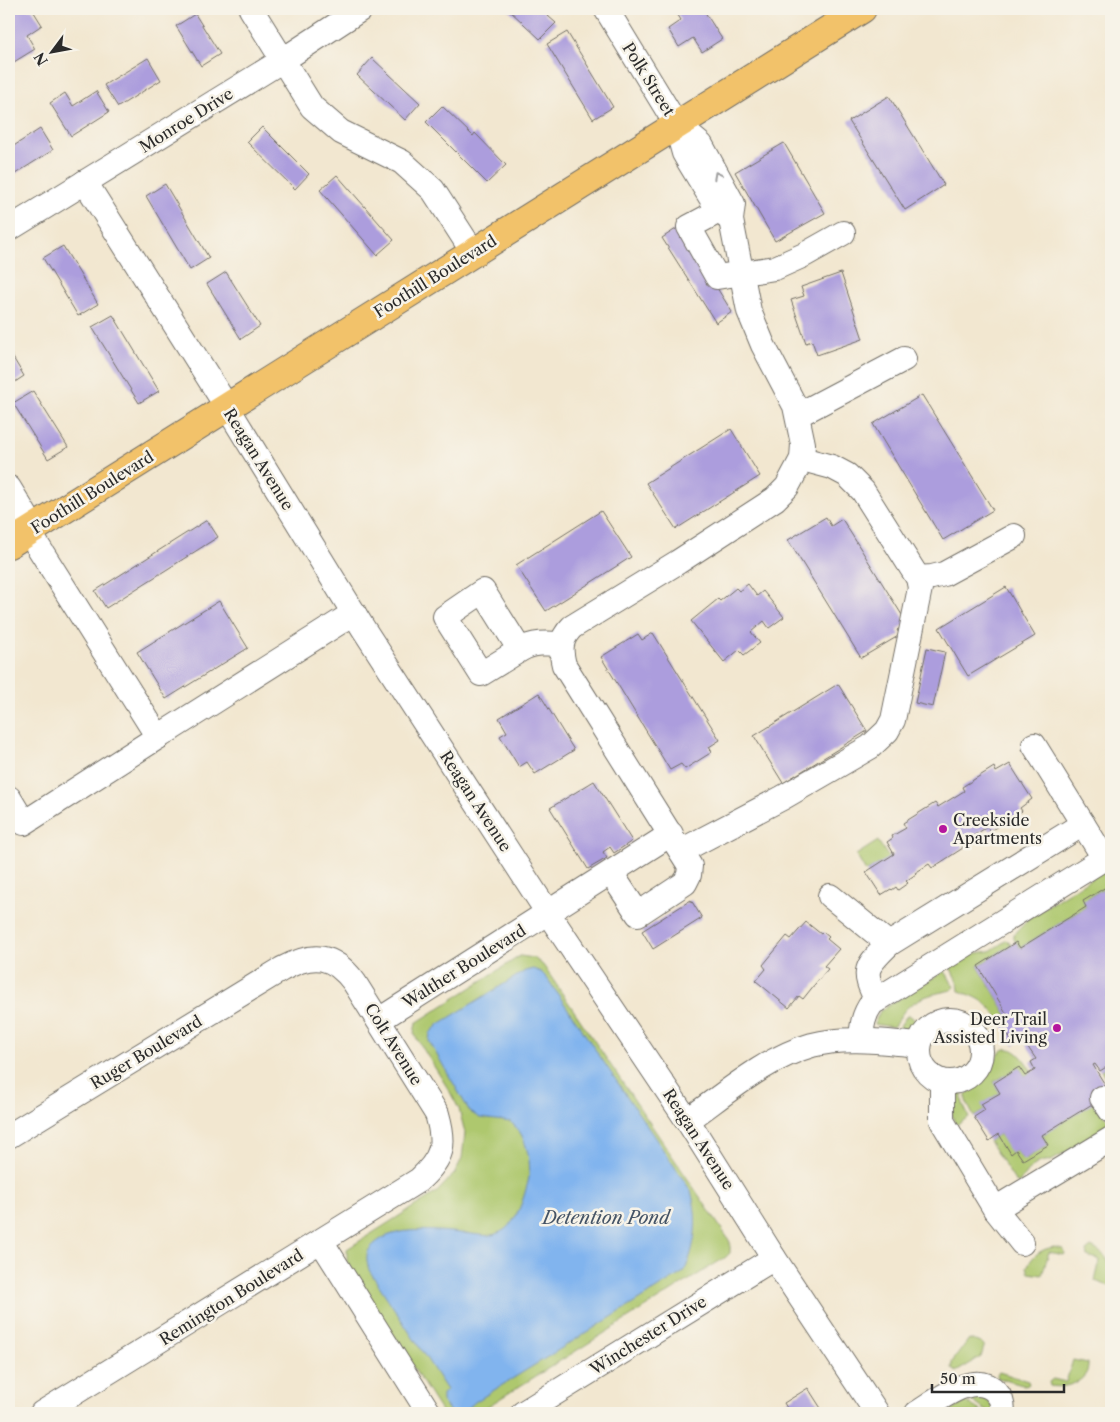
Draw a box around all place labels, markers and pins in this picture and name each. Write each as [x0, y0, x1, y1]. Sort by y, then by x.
place label: Creekside Apartments [952, 810, 1042, 848]
marker: Creekside Apartments [937, 823, 949, 835]
place label: Deer Trail Assisted Living [933, 1009, 1048, 1047]
marker: Deer Trail Assisted Living [1051, 1022, 1063, 1034]

